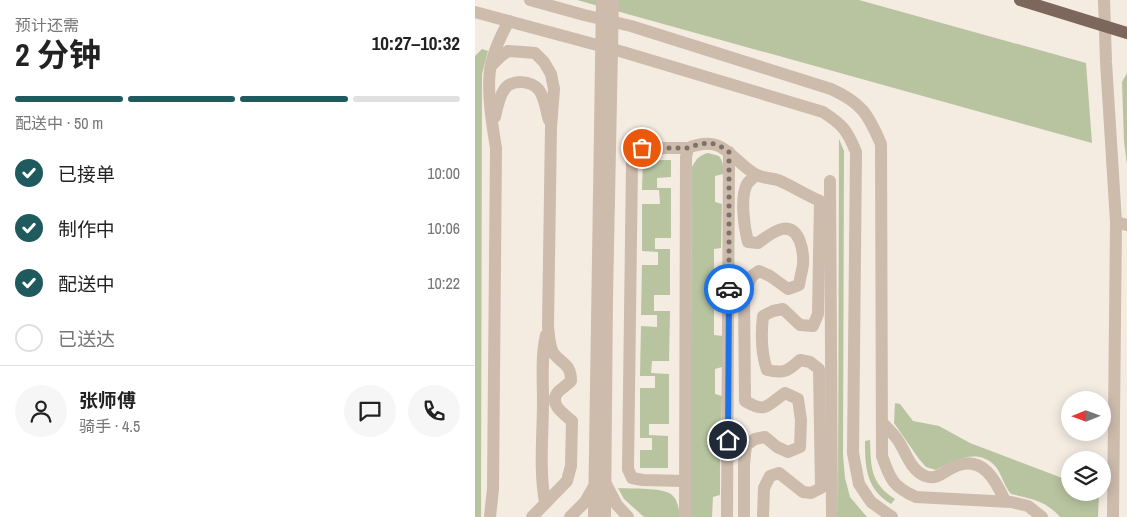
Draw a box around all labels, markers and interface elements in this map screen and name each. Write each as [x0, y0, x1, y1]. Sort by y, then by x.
text: 预计还需 [15, 14, 79, 36]
text: 10:27–10:32 [372, 30, 460, 56]
text: 2 分钟 [15, 33, 101, 76]
text: 配送中 · 50 m [15, 112, 103, 134]
pin [621, 127, 663, 169]
icon: bag [628, 134, 656, 162]
icon: check [15, 159, 43, 187]
text: 已接单 [58, 161, 115, 187]
text: 10:00 [427, 162, 460, 184]
icon: check [15, 214, 43, 242]
text: 制作中 [58, 216, 115, 242]
text: 10:06 [427, 217, 460, 239]
courier [704, 264, 754, 314]
icon: check [15, 269, 43, 297]
text: 配送中 [58, 271, 115, 297]
text: 10:22 [427, 272, 460, 294]
icon: car [715, 275, 743, 303]
text: 已送达 [58, 326, 115, 352]
button: person [15, 385, 67, 437]
button: chat [344, 385, 396, 437]
button: phone [408, 385, 460, 437]
text: 张师傅 [79, 387, 136, 413]
north arrow [1061, 391, 1111, 441]
map controls [1061, 391, 1111, 501]
text: 骑手 · 4.5 [79, 415, 140, 437]
pin [707, 419, 749, 461]
icon: home [714, 426, 742, 454]
button: layers [1061, 451, 1111, 501]

